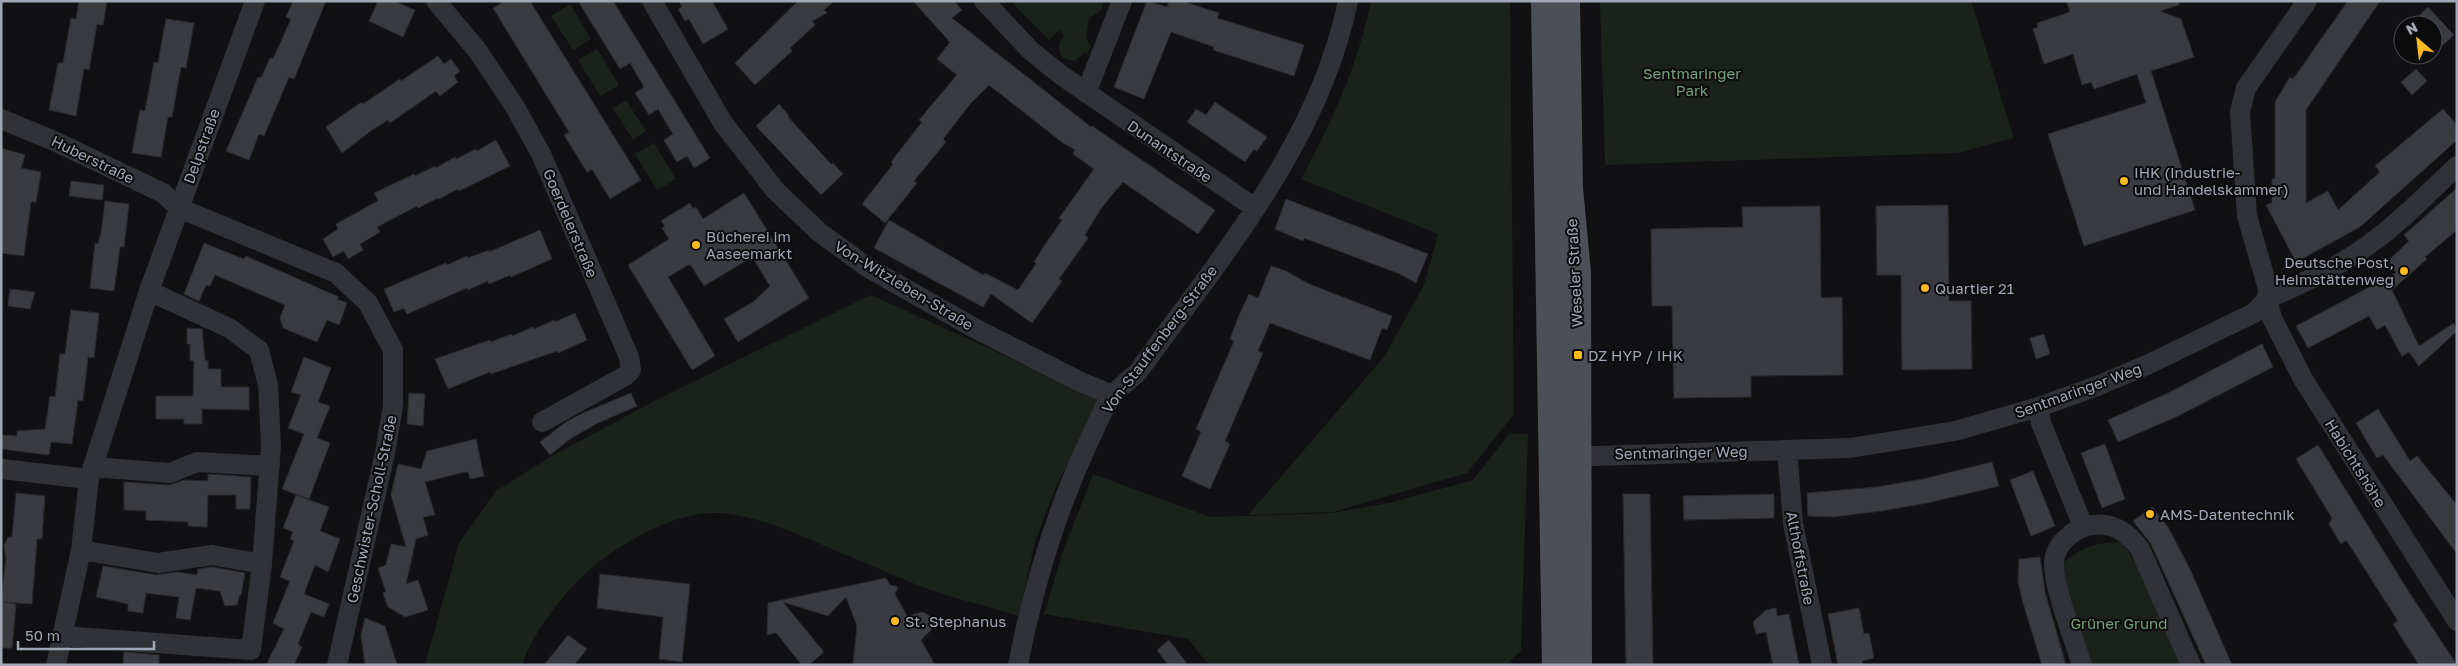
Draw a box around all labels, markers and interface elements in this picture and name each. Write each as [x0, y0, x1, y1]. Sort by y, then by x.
north arrow [2393, 15, 2443, 65]
text: N [2403, 18, 2420, 38]
park label: Sentmaringer Park [1643, 64, 1741, 99]
street label: Delpstraße [179, 106, 223, 186]
street label: Dunantstraße [1124, 116, 1216, 186]
street label: Huberstraße [49, 131, 138, 187]
place label: IHK (Industrie- und Handelskammer) [2134, 163, 2289, 198]
street label: Goerdelerstraße [540, 166, 602, 280]
marker: IHK (Industrie- und Handelskammer) [2118, 175, 2130, 187]
street label: Weseler Straße [1562, 218, 1586, 328]
place label: Bücherei im Aaseemarkt [706, 227, 792, 262]
street label: Von-Witzleben-Straße [831, 236, 977, 334]
marker: Bücherei im Aaseemarkt [690, 239, 702, 251]
place label: Deutsche Post, Heimstättenweg [2275, 253, 2394, 288]
street label: Von-Stauffenberg-Straße [1098, 261, 1221, 416]
marker: Deutsche Post, Heimstättenweg [2398, 265, 2410, 277]
place label: Quartier 21 [1935, 279, 2014, 297]
marker: Quartier 21 [1919, 282, 1931, 294]
place label: DZ HYP / IHK [1588, 346, 1683, 364]
marker: DZ HYP / IHK [1572, 349, 1584, 361]
street label: Sentmaringer Weg [2012, 359, 2144, 421]
street label: Geschwister-Scholl-Straße [342, 413, 400, 605]
street label: Habichtshöhe [2322, 416, 2390, 511]
street label: Sentmaringer Weg [1614, 442, 1748, 462]
place label: AMS-Datentechnik [2160, 505, 2295, 523]
marker: AMS-Datentechnik [2144, 508, 2156, 520]
street label: Althoffstraße [1783, 510, 1819, 607]
place label: St. Stephanus [905, 612, 1006, 630]
park label: Grüner Grund [2071, 614, 2167, 632]
marker: St. Stephanus [889, 615, 901, 627]
scale bar [18, 618, 154, 650]
text: 50 m [25, 626, 60, 644]

